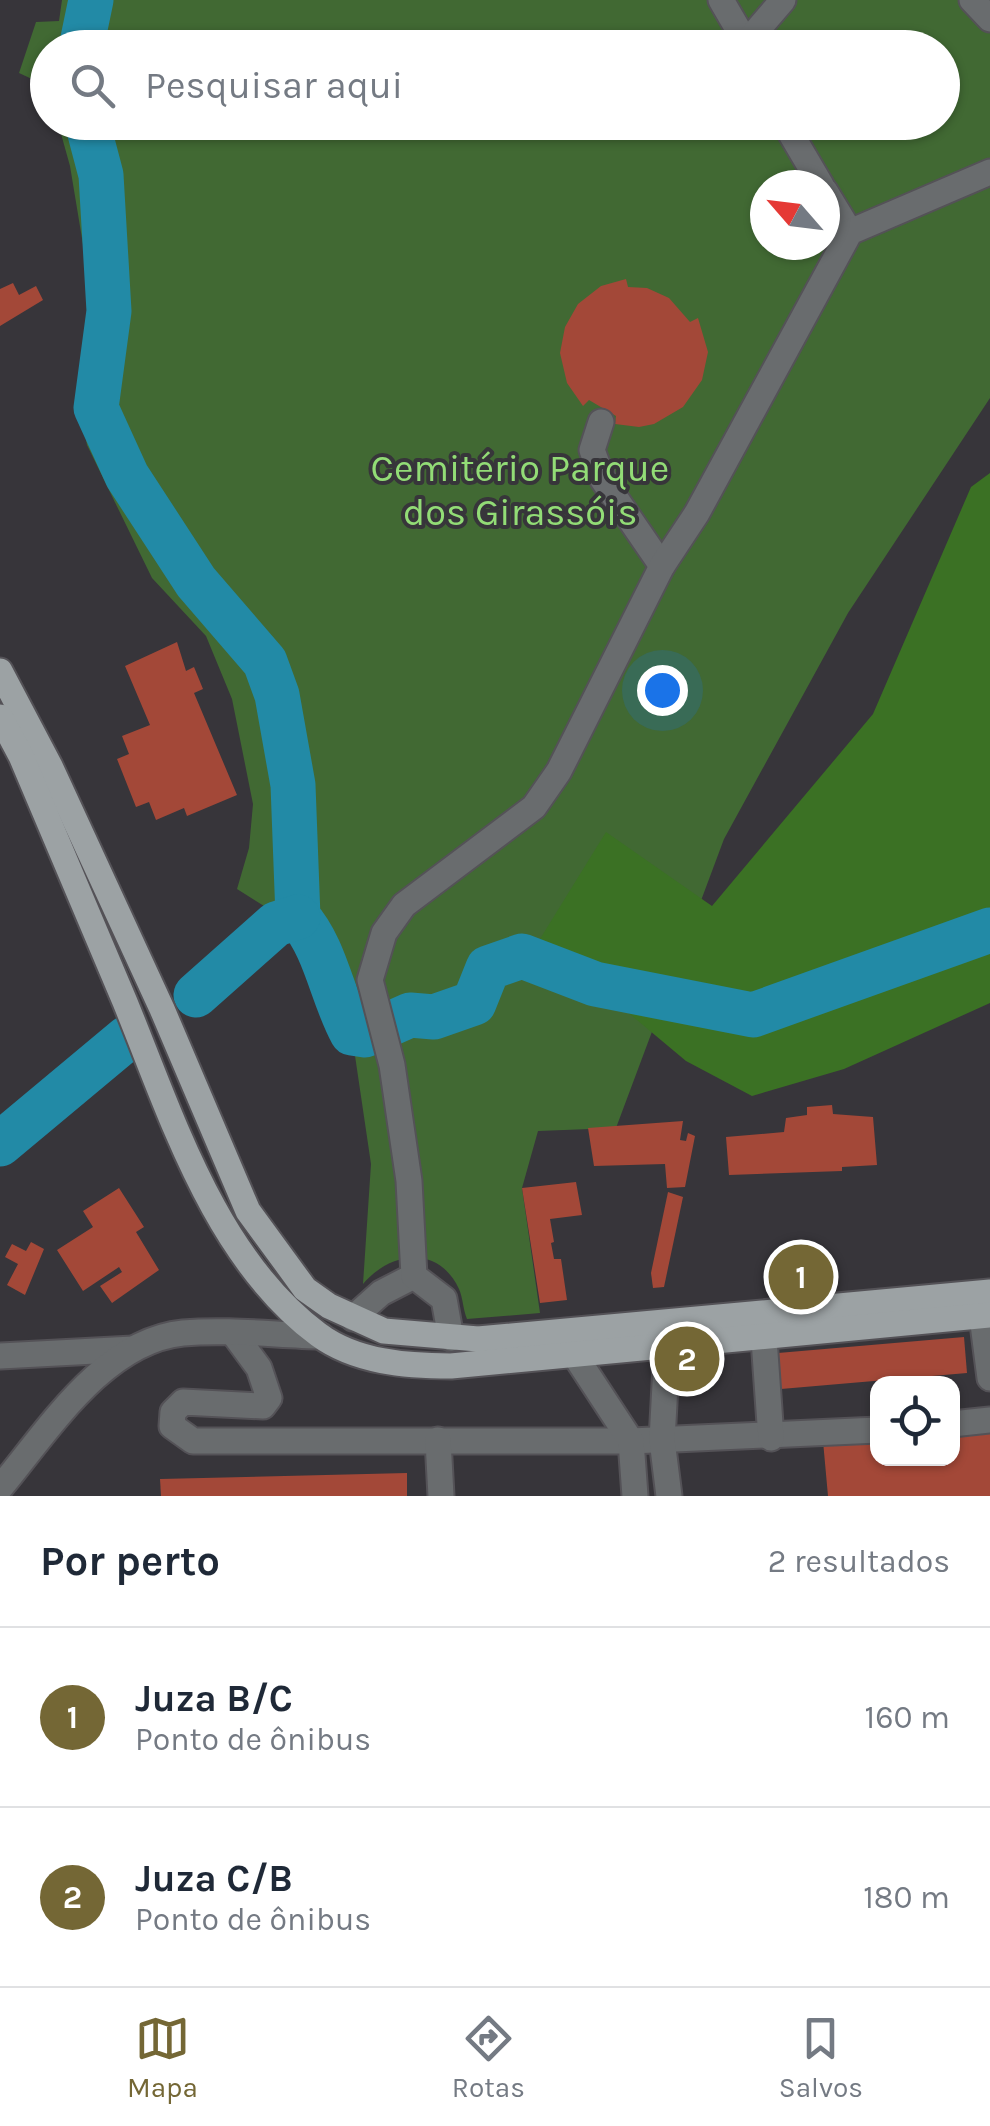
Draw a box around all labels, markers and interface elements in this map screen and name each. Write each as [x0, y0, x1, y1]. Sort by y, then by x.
search box [30, 30, 960, 140]
icon: search [65, 58, 120, 113]
text: Pesquisar aqui [145, 63, 403, 108]
north arrow [750, 170, 840, 260]
park label: Cemitério Parque dos Girassóis [371, 446, 669, 535]
your location [637, 665, 688, 716]
pin: 1 [768, 1240, 834, 1314]
pin: 2 [654, 1322, 720, 1396]
map controls [870, 1376, 960, 1466]
button: locate [870, 1376, 960, 1466]
text: Por perto [40, 1536, 220, 1586]
text: 2 resultados [768, 1543, 950, 1580]
text: Juza B/C [135, 1676, 293, 1721]
text: 1 [67, 1699, 78, 1736]
text: 160 m [865, 1699, 950, 1736]
text: Ponto de ônibus [135, 1721, 371, 1758]
text: Juza C/B [135, 1856, 293, 1901]
text: 2 [63, 1879, 82, 1916]
text: 180 m [863, 1879, 950, 1916]
text: Ponto de ônibus [135, 1901, 371, 1938]
tab: Mapa [127, 2011, 198, 2104]
tab: Rotas [452, 2011, 525, 2104]
tab: Salvos [779, 2011, 863, 2104]

